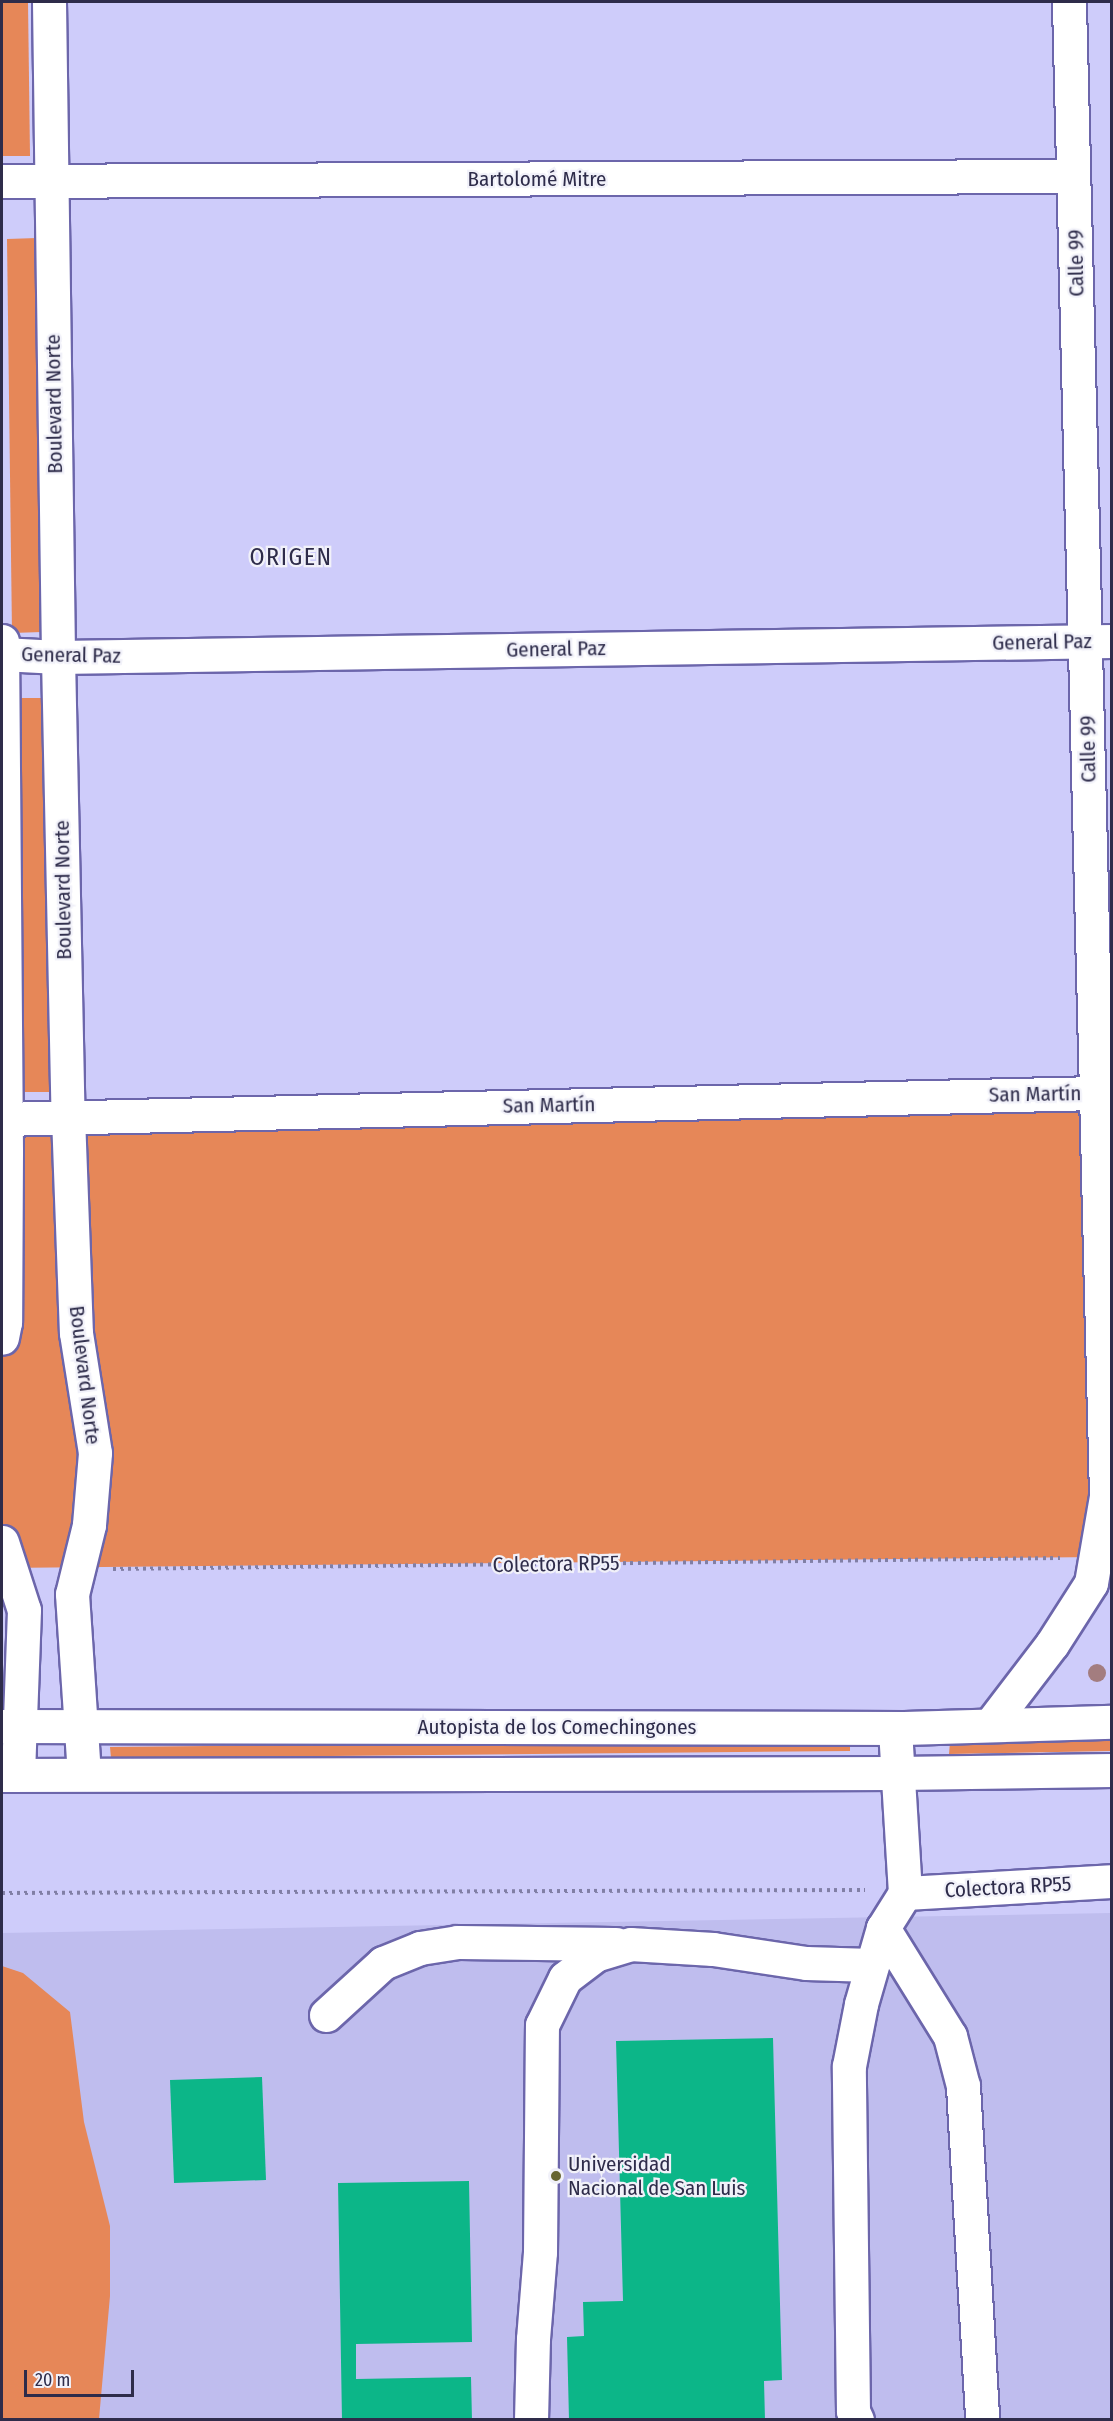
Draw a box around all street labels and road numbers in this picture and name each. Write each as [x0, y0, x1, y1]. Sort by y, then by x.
street label: Bartolomé Mitre [468, 166, 606, 192]
street label: Calle 99 [1063, 229, 1089, 297]
street label: Boulevard Norte [40, 334, 68, 474]
street label: General Paz [992, 629, 1092, 655]
street label: General Paz [506, 636, 606, 662]
street label: General Paz [21, 642, 121, 668]
street label: Calle 99 [1075, 715, 1101, 783]
street label: Boulevard Norte [49, 820, 77, 960]
street label: San Martín [989, 1081, 1081, 1107]
street label: San Martín [503, 1092, 595, 1118]
street label: Boulevard Norte [64, 1304, 106, 1446]
street label: Colectora RP55 [492, 1550, 620, 1578]
street label: Autopista de los Comechingones [417, 1714, 697, 1740]
street label: Colectora RP55 [944, 1871, 1072, 1903]

